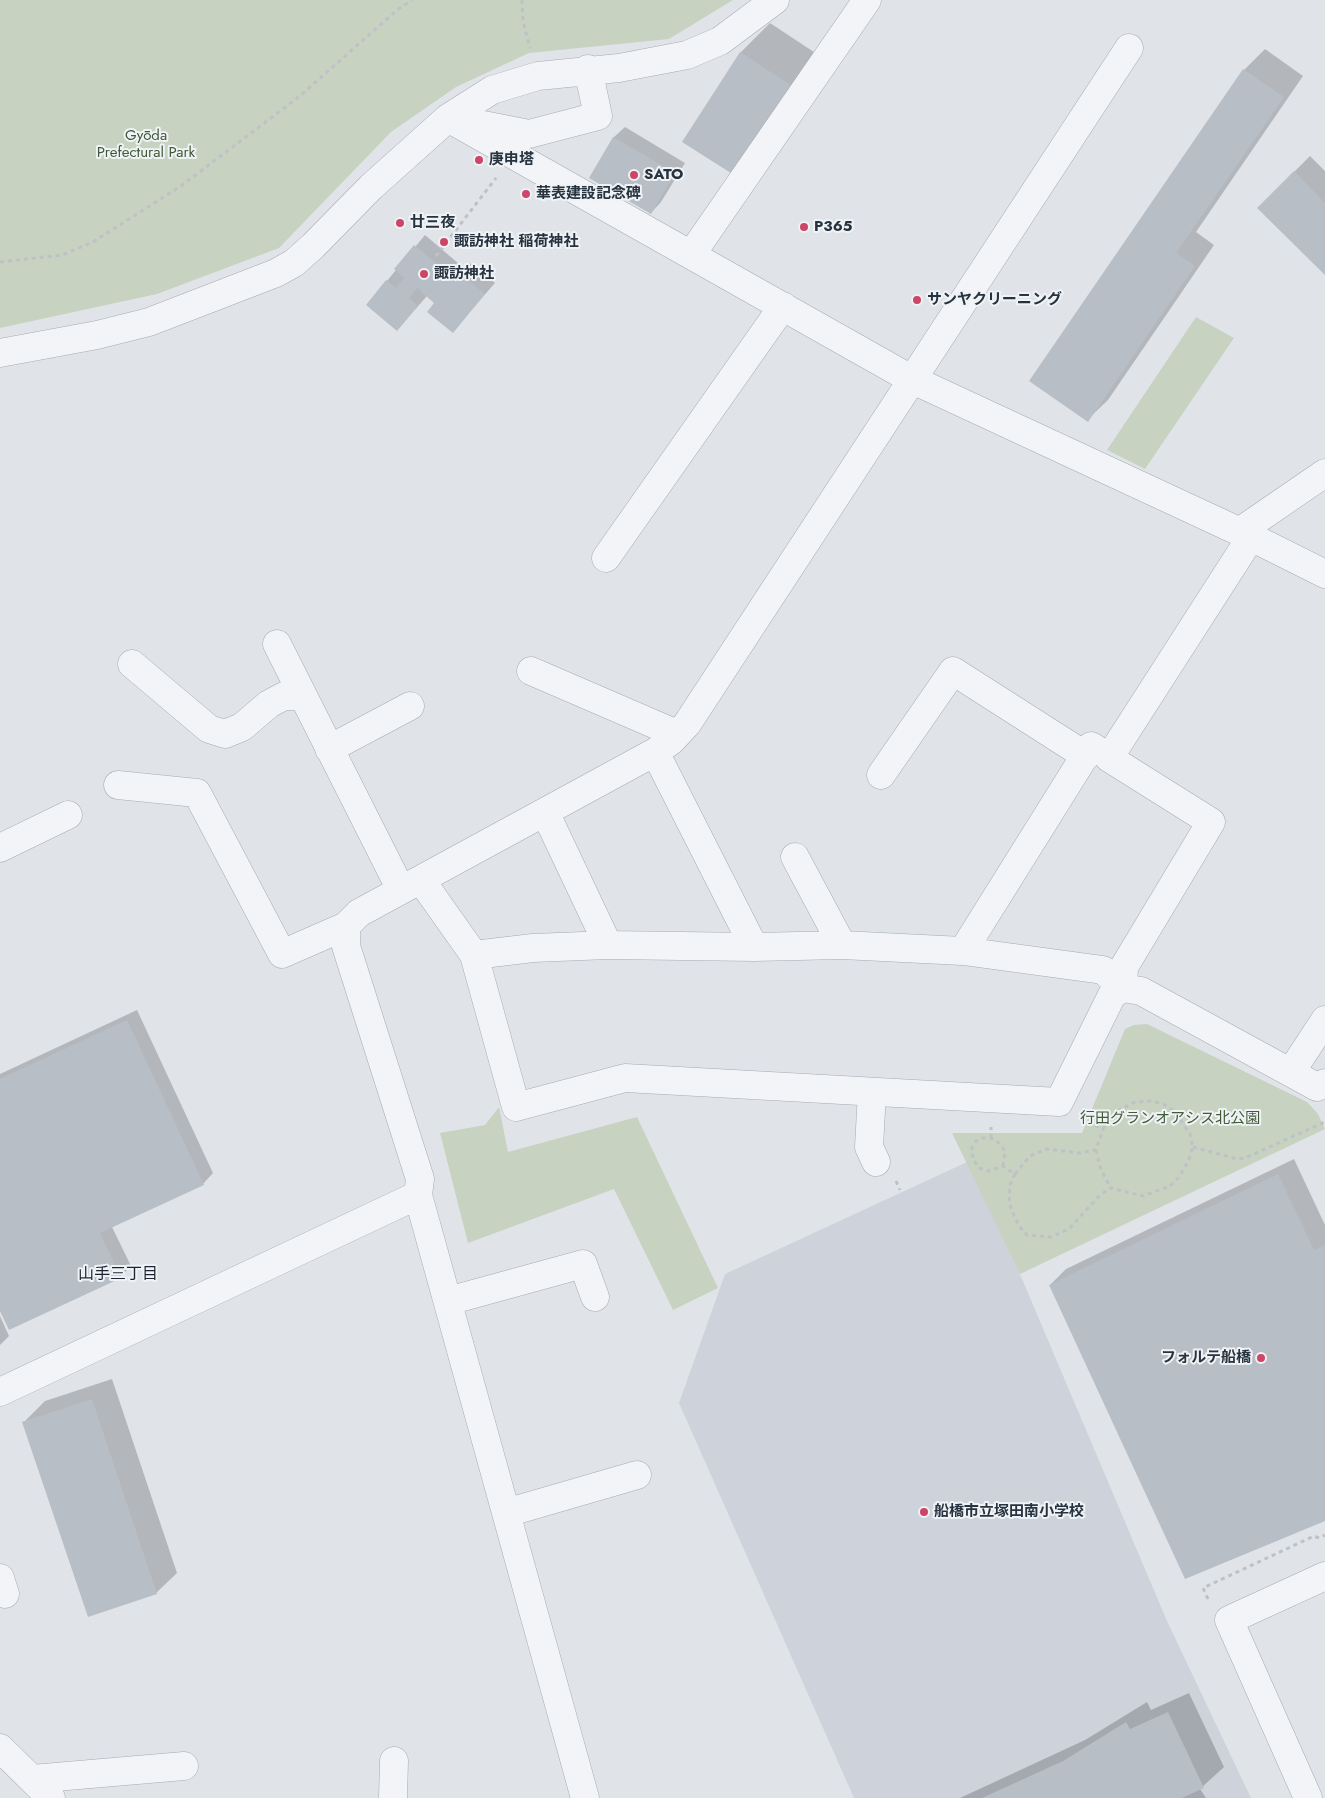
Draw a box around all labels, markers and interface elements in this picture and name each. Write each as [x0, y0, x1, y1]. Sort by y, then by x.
park label: Gyōda Prefectural Park [97, 127, 195, 162]
place label: 庚申塔 [489, 151, 534, 169]
marker: 庚申塔 [473, 154, 485, 166]
place label: SATO [644, 166, 683, 184]
marker: SATO [628, 169, 640, 181]
place label: 華表建設記念碑 [536, 185, 641, 203]
marker: 華表建設記念碑 [520, 188, 532, 200]
place label: 廿三夜 [410, 214, 455, 232]
marker: 廿三夜 [394, 217, 406, 229]
place label: P365 [814, 218, 852, 236]
marker: P365 [798, 221, 810, 233]
place label: 諏訪神社 稲荷神社 [454, 233, 578, 251]
marker: 諏訪神社 稲荷神社 [438, 236, 450, 248]
place label: 諏訪神社 [434, 265, 494, 283]
marker: 諏訪神社 [418, 268, 430, 280]
place label: サンヤクリーニング [927, 291, 1062, 309]
marker: サンヤクリーニング [911, 294, 923, 306]
park label: 行田グランオアシス北公園 [1080, 1110, 1260, 1128]
district label: 山手三丁目 [78, 1265, 158, 1285]
place label: フォルテ船橋 [1161, 1349, 1251, 1367]
marker: フォルテ船橋 [1255, 1352, 1267, 1364]
place label: 船橋市立塚田南小学校 [934, 1503, 1084, 1521]
marker: 船橋市立塚田南小学校 [918, 1506, 930, 1518]

